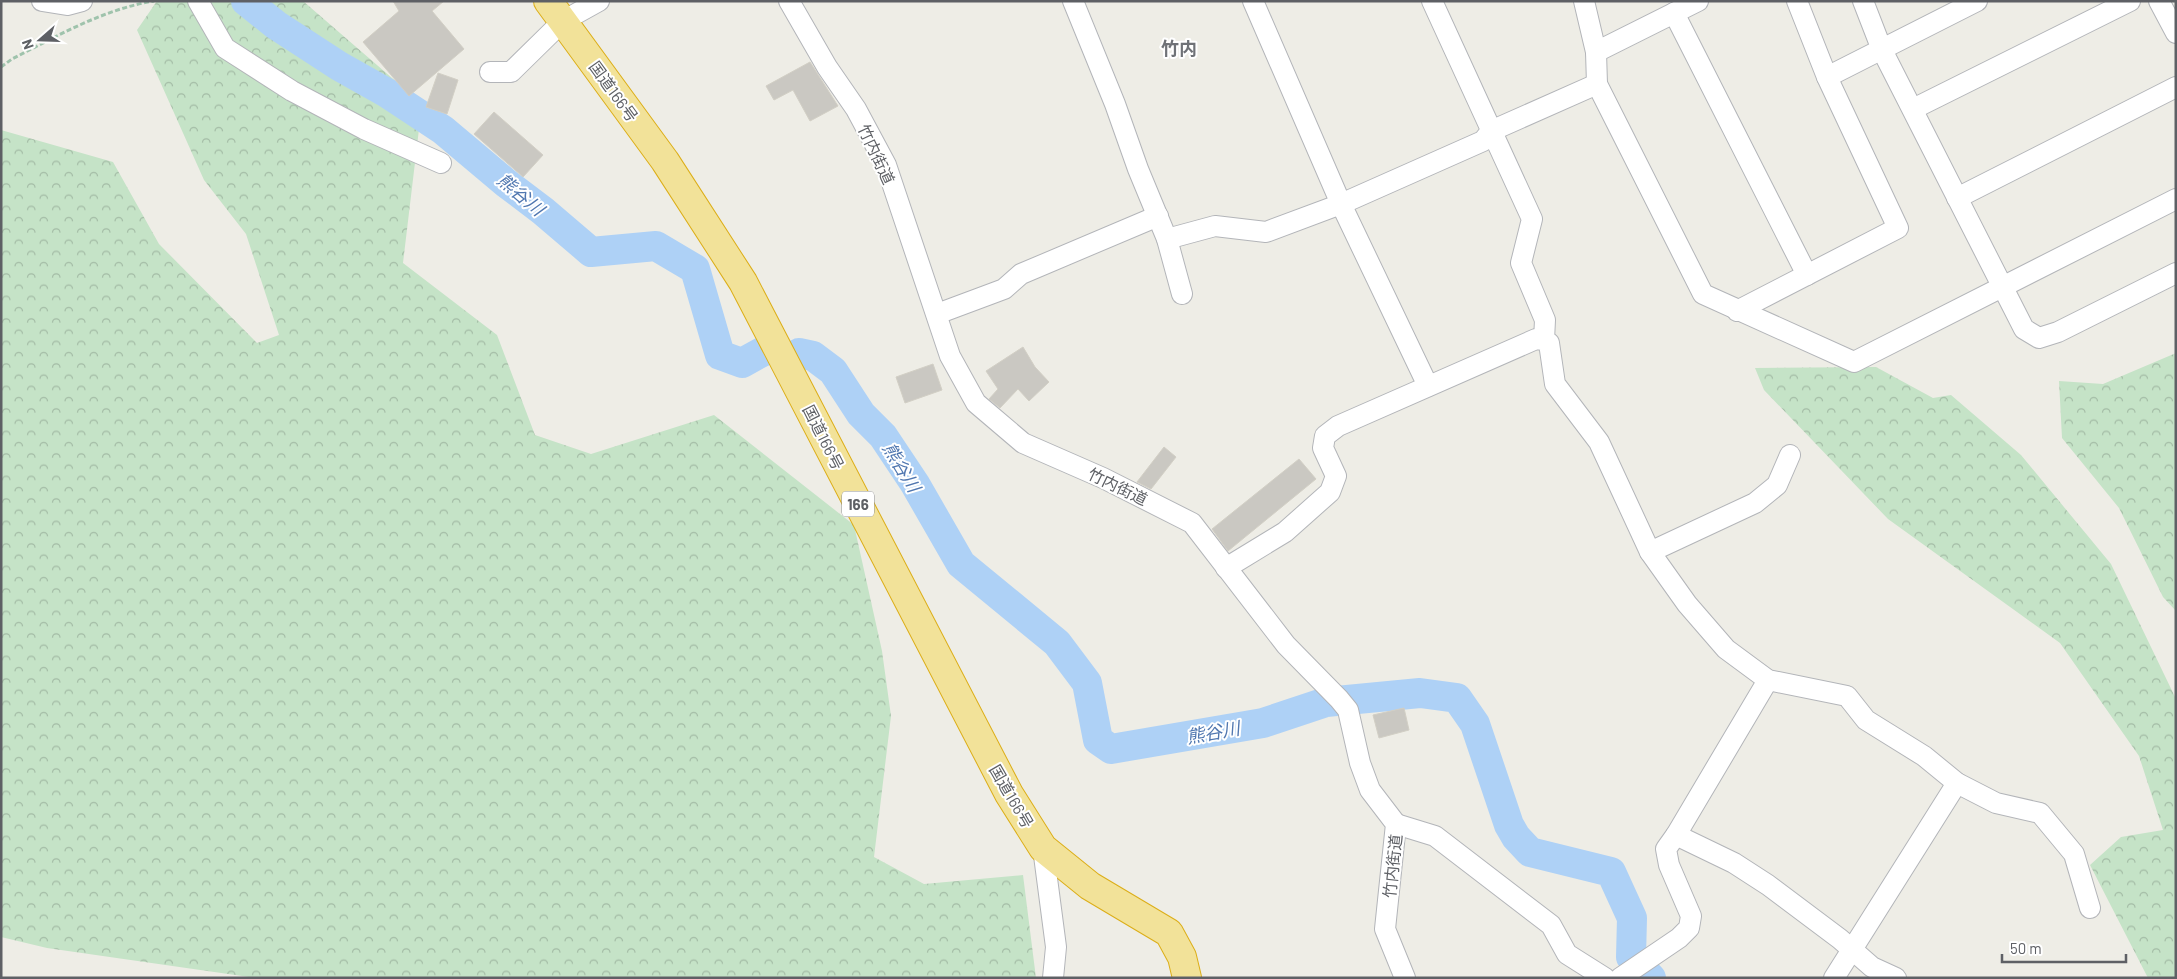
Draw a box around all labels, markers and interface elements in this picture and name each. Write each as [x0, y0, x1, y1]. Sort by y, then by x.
north arrow [15, 15, 65, 65]
text: N [18, 37, 37, 52]
district label: 竹内 [1161, 37, 1197, 59]
street label: 国道166号 [586, 57, 642, 125]
street label: 竹内街道 [855, 121, 899, 187]
water label: 熊谷川 [493, 168, 550, 221]
street label: 国道166号 [800, 401, 848, 473]
water label: 熊谷川 [879, 438, 926, 498]
street label: 竹内街道 [1085, 463, 1151, 509]
road number: 166 [842, 492, 874, 516]
water label: 熊谷川 [1185, 716, 1243, 748]
street label: 国道166号 [986, 761, 1038, 831]
street label: 竹内街道 [1379, 833, 1405, 899]
scale bar [2002, 932, 2126, 964]
text: 50 m [2010, 939, 2042, 957]

